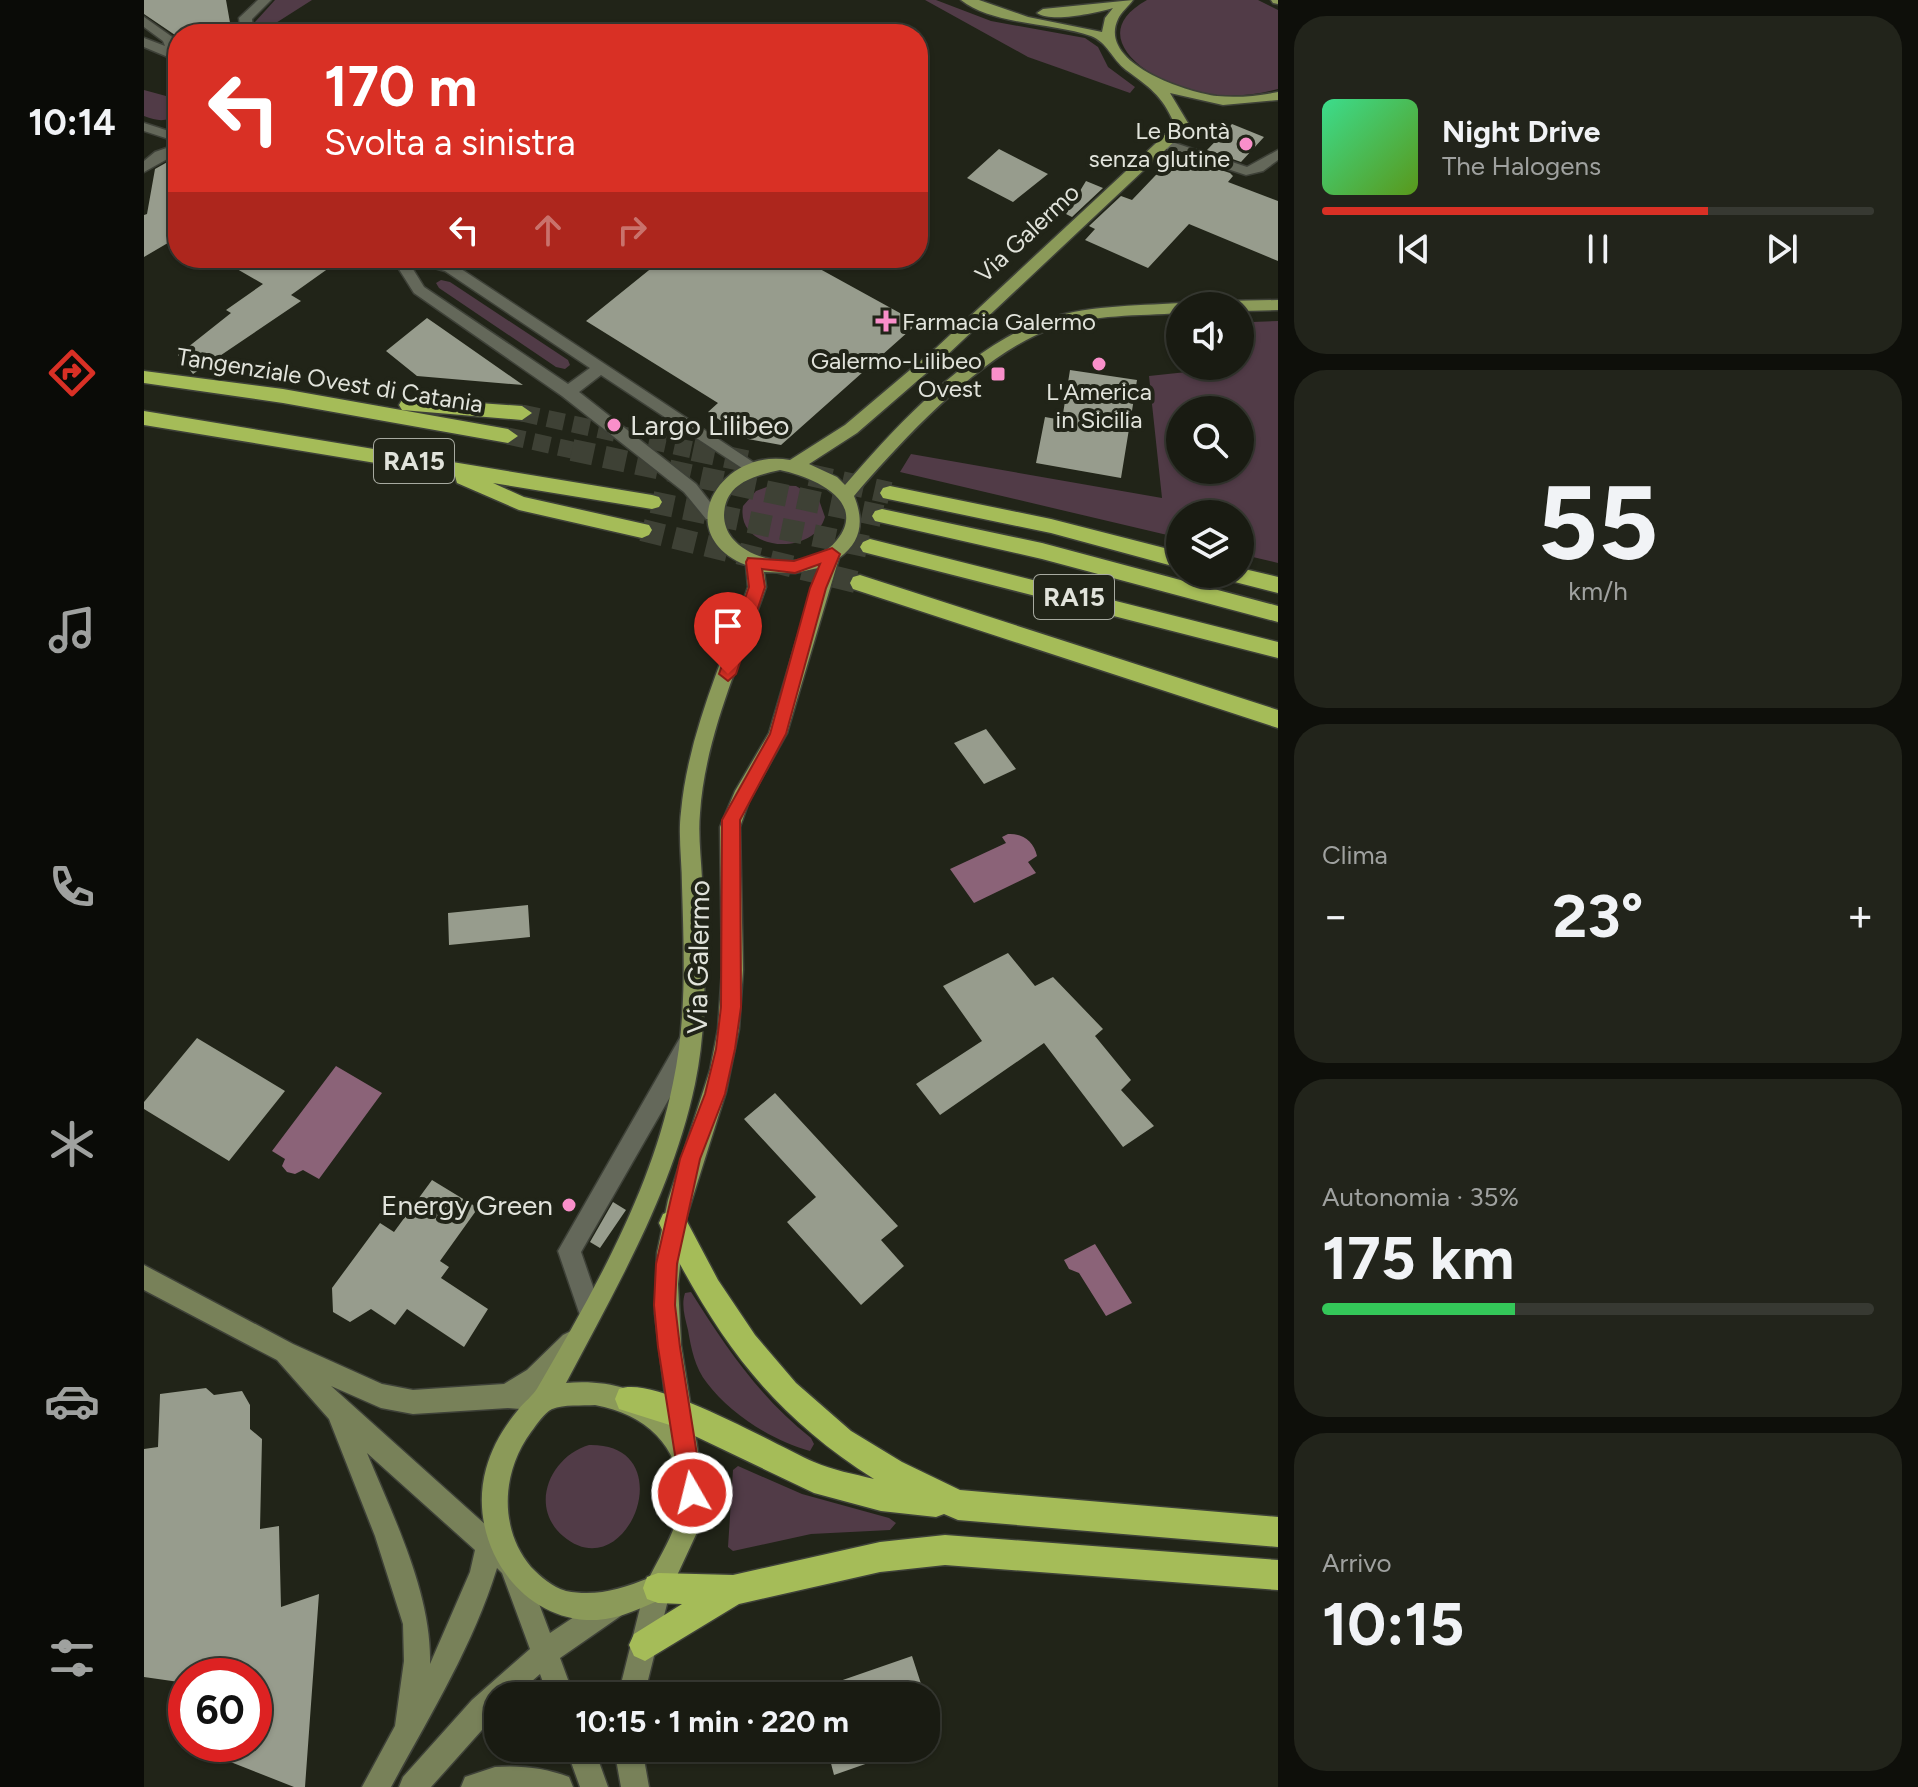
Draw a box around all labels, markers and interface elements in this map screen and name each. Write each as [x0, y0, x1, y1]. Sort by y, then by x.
text: 170 m [324, 53, 477, 120]
icon: left [192, 56, 296, 160]
text: 10:14 [28, 101, 116, 144]
text: Night Drive [1442, 113, 1600, 150]
place label: Le Bontà senza glutine [1088, 116, 1230, 173]
text: Svolta a sinistra [324, 121, 576, 164]
marker: Le Bontà senza glutine [1237, 135, 1255, 153]
text: The Halogens [1442, 150, 1601, 182]
street label: Via Galermo [969, 177, 1085, 289]
icon: left [442, 208, 486, 252]
icon: ahead [526, 208, 570, 252]
icon: right [610, 208, 654, 252]
icon: previous [1392, 227, 1436, 271]
icon: pause [1576, 227, 1620, 271]
icon: next [1760, 227, 1804, 271]
map controls [1166, 292, 1254, 588]
button: sound [1166, 292, 1254, 380]
place label: Farmacia Galermo [902, 307, 1096, 336]
marker: Farmacia Galermo [877, 312, 895, 330]
street label: Tangenziale Ovest di Catania [175, 341, 485, 419]
icon: directions [44, 345, 100, 401]
place label: Galermo-Lilibeo Ovest [811, 346, 982, 403]
marker: L'America in Sicilia [1090, 355, 1108, 373]
marker: Galermo-Lilibeo Ovest [989, 365, 1007, 383]
place label: L'America in Sicilia [1046, 377, 1152, 434]
button: search [1166, 396, 1254, 484]
place label: Largo Lilibeo [630, 408, 790, 442]
marker: Largo Lilibeo [605, 416, 623, 434]
road number: RA15 [374, 439, 454, 483]
text: 55 [1538, 460, 1658, 585]
button: layers [1166, 500, 1254, 588]
road number: RA15 [1034, 575, 1114, 619]
text: km/h [1568, 575, 1628, 607]
pin [694, 592, 762, 674]
icon: music [44, 602, 100, 658]
icon: arrive [706, 604, 750, 648]
text: Clima [1322, 839, 1388, 871]
icon: phone [44, 859, 100, 915]
street label: Via Galermo [680, 880, 716, 1034]
text: 23° [1553, 880, 1643, 952]
text: − [1322, 889, 1349, 942]
text: + [1847, 889, 1874, 942]
icon: climate [44, 1116, 100, 1172]
text: Autonomia · 35% [1322, 1181, 1519, 1213]
place label: Energy Green [381, 1188, 553, 1222]
marker: Energy Green [560, 1196, 578, 1214]
text: 175 km [1322, 1222, 1514, 1294]
icon: car [44, 1373, 100, 1429]
position arrow [650, 1451, 734, 1535]
text: Arrivo [1322, 1547, 1392, 1579]
text: 10:15 [1322, 1588, 1464, 1660]
icon: filters [44, 1630, 100, 1686]
speed limit sign: 60 [168, 1658, 272, 1762]
text: 10:15 · 1 min · 220 m [575, 1703, 849, 1740]

